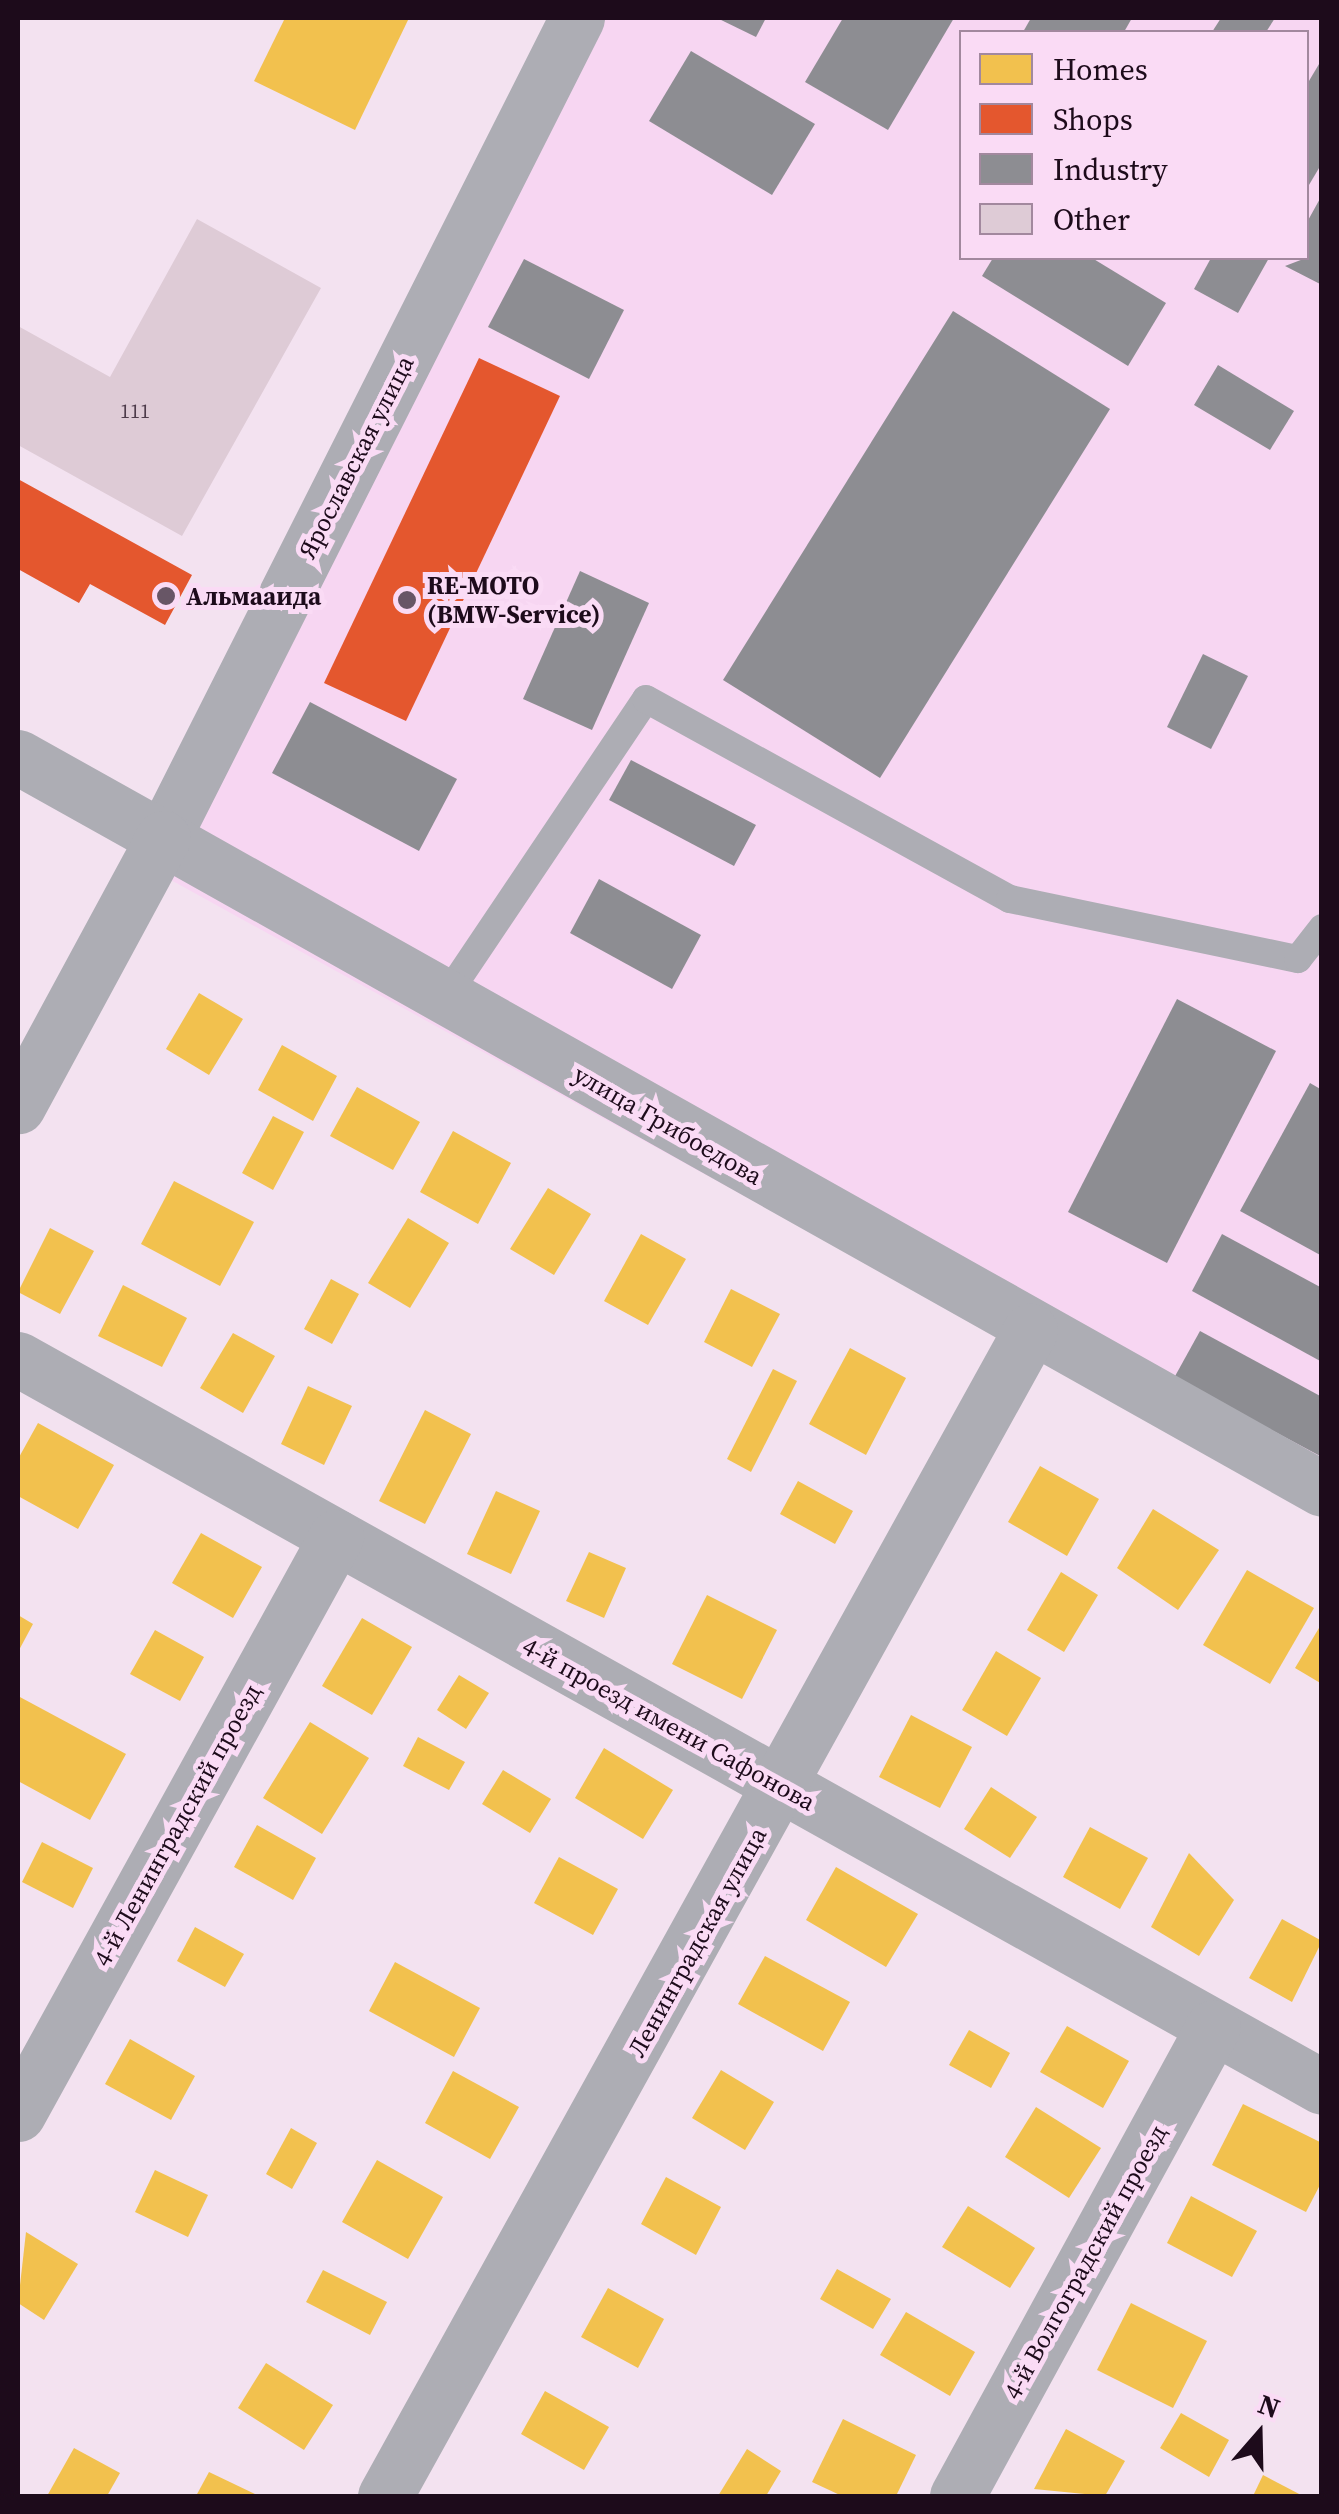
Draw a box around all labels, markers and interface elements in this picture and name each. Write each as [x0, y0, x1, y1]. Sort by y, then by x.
legend [959, 30, 1309, 260]
text: Homes [1053, 49, 1148, 90]
text: Shops [1053, 99, 1133, 140]
text: Industry [1053, 149, 1168, 190]
text: Other [1053, 199, 1130, 240]
street label: Ярославская улица [292, 351, 420, 563]
house number: 111 [120, 399, 150, 423]
place label: RE-MOTO (BMW-Service) [427, 571, 600, 630]
place label: Альмааида [186, 581, 321, 611]
marker: Альмааида [155, 585, 177, 607]
marker: RE-MOTO (BMW-Service) [396, 589, 418, 611]
street label: улица Грибоедова [568, 1059, 768, 1191]
street label: 4-й проезд имени Сафонова [517, 1631, 821, 1817]
street label: 4-й Ленинградский проезд [87, 1679, 267, 1971]
street label: Ленинградская улица [621, 1822, 773, 2062]
street label: 4-й Волгоградский проезд [997, 2120, 1173, 2404]
north arrow [1209, 2384, 1309, 2484]
text: N [1253, 2384, 1285, 2427]

